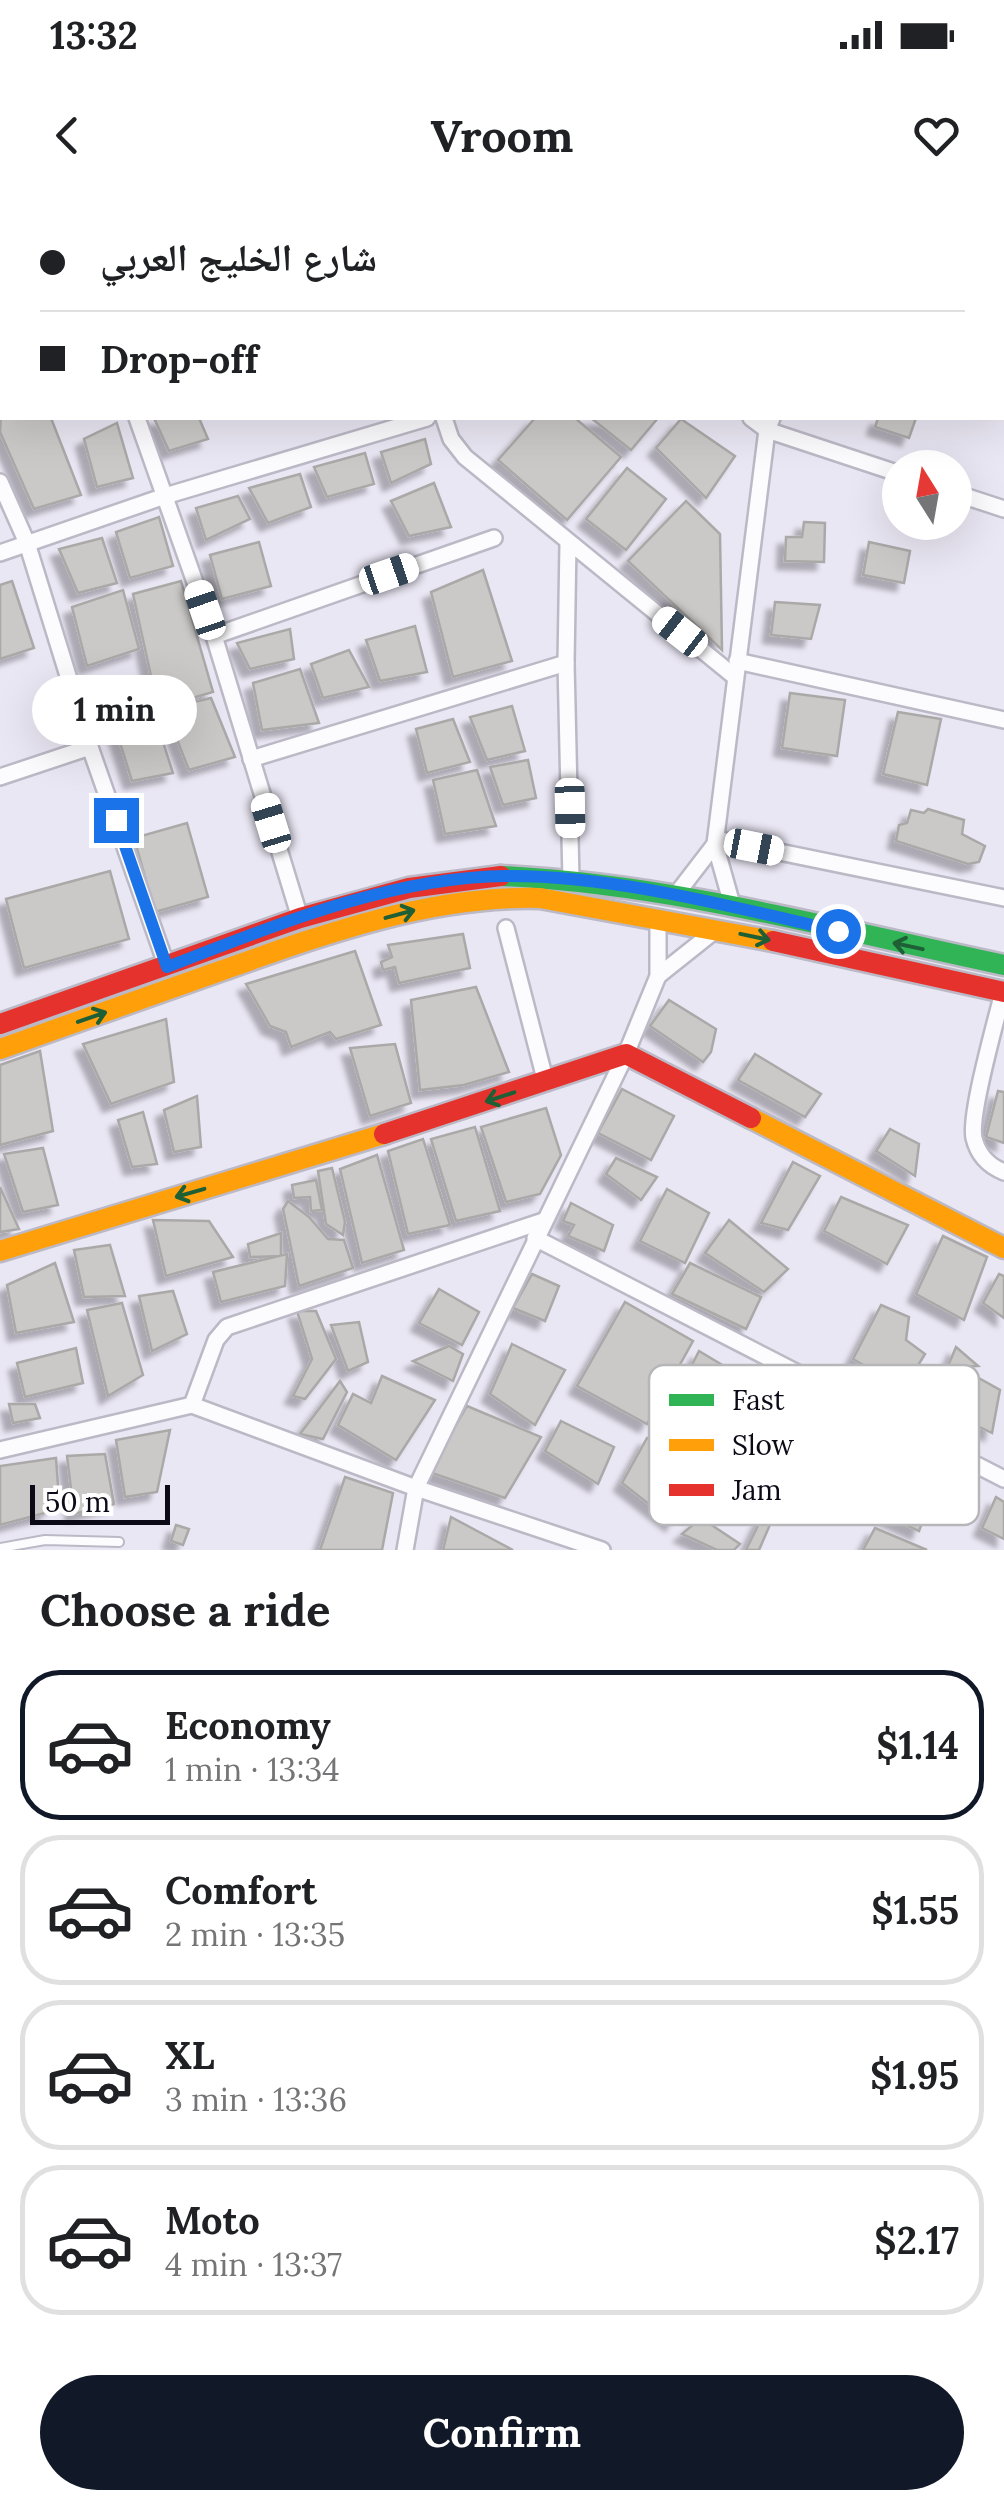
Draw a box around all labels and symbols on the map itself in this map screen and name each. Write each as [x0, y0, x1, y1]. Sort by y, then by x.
north arrow [882, 450, 972, 540]
car [356, 550, 422, 598]
car [181, 577, 229, 643]
car [647, 602, 713, 662]
callout: 1 min [34, 675, 198, 745]
car [554, 778, 586, 838]
car [248, 790, 294, 856]
route end [94, 798, 139, 843]
car [722, 827, 786, 867]
one-way arrow [384, 904, 415, 923]
route start [816, 909, 861, 954]
one-way arrow [738, 929, 770, 948]
one-way arrow [893, 936, 925, 955]
one-way arrow [76, 1007, 107, 1025]
one-way arrow [485, 1090, 517, 1108]
one-way arrow [175, 1185, 206, 1203]
legend [649, 1365, 979, 1525]
text: Fast [732, 1382, 785, 1418]
text: Slow [732, 1427, 795, 1463]
text: Jam [731, 1472, 782, 1508]
scale bar [30, 1480, 170, 1524]

